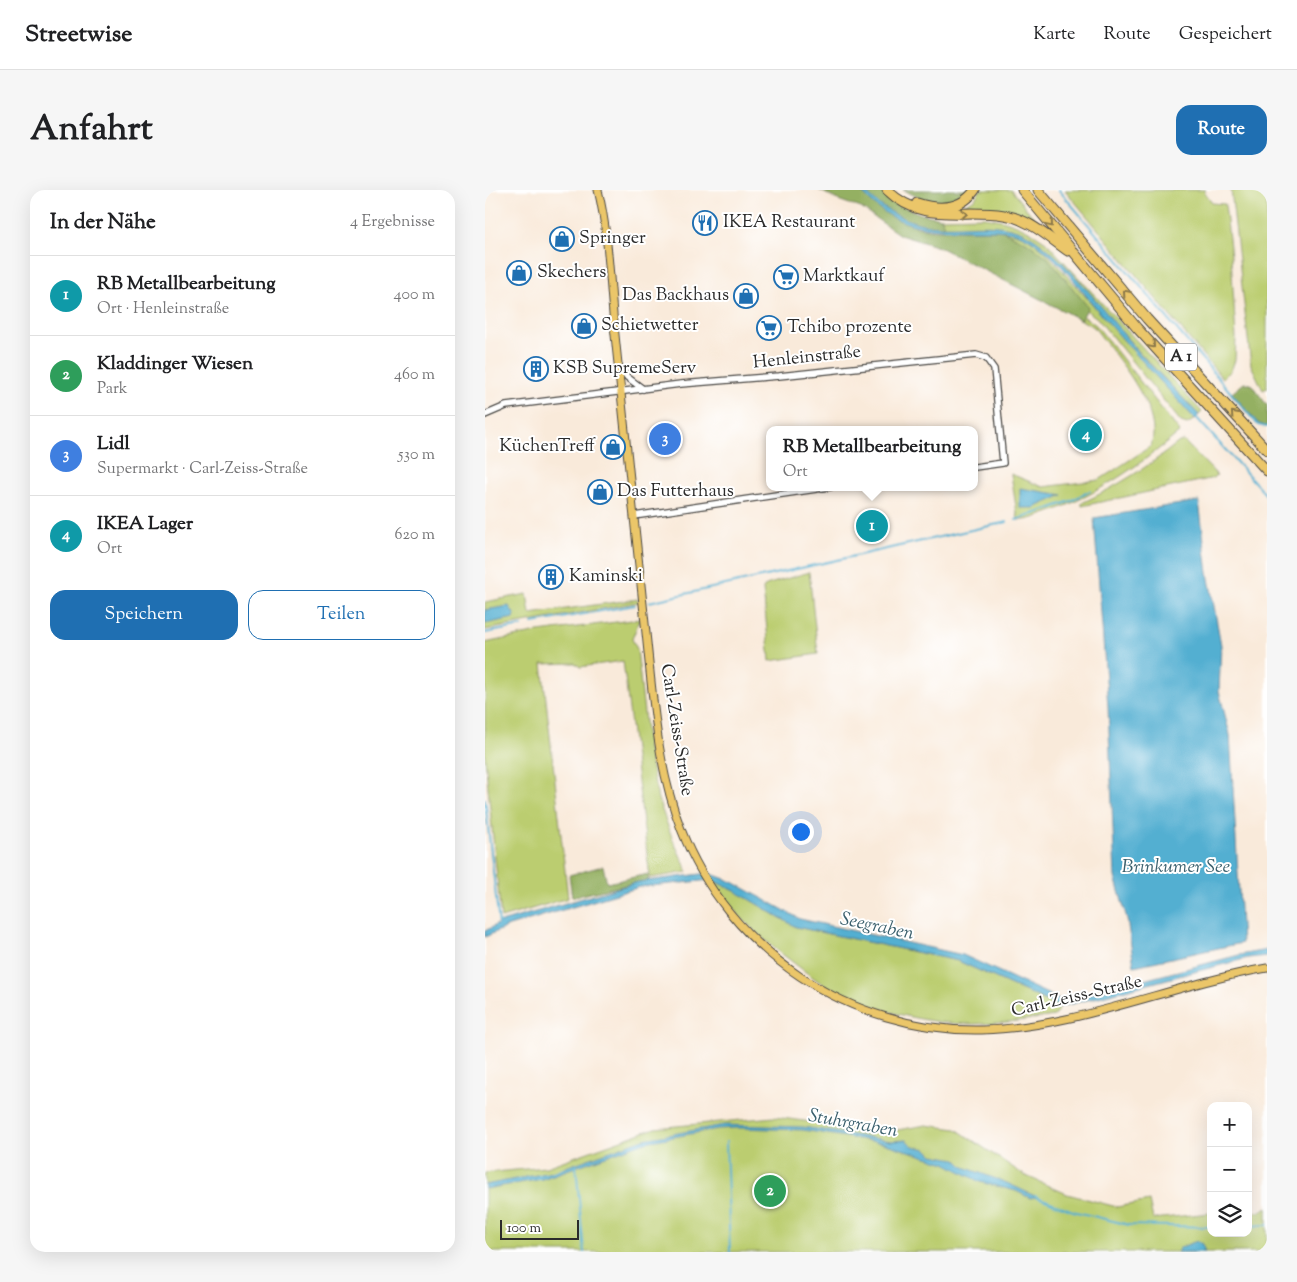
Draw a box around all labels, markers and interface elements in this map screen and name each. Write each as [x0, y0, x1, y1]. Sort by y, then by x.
text: Streetwise [25, 18, 132, 52]
text: Karte [1033, 22, 1076, 48]
text: Route [1104, 22, 1151, 48]
text: Gespeichert [1179, 22, 1272, 48]
text: Anfahrt [30, 105, 153, 156]
button: Route [1176, 105, 1267, 155]
text: In der Nähe [50, 208, 156, 238]
one-way arrow [961, 209, 969, 219]
restaurant icon: IKEA Restaurant [692, 210, 718, 236]
place label: IKEA Restaurant [723, 210, 855, 236]
text: 4 Ergebnisse [350, 211, 435, 234]
one-way arrow [1044, 219, 1053, 228]
shop icon: Springer [549, 226, 575, 252]
place label: Springer [579, 226, 646, 252]
shop icon: Skechers [506, 260, 532, 286]
place label: Skechers [537, 260, 606, 286]
supermarket icon: Marktkauf [773, 264, 799, 290]
place label: Marktkauf [803, 264, 885, 290]
text: RB Metallbearbeitung [97, 271, 276, 298]
place label: Das Backhaus [622, 283, 729, 309]
shop icon: Das Backhaus [733, 283, 759, 309]
text: 1 [63, 284, 69, 307]
text: 400 m [394, 284, 435, 307]
one-way arrow [1122, 290, 1131, 299]
text: Ort · Henleinstraße [97, 298, 229, 321]
shop icon: Schietwetter [571, 313, 597, 339]
place label: Schietwetter [601, 313, 699, 339]
supermarket icon: Tchibo prozente [756, 315, 782, 341]
place label: Tchibo prozente [787, 315, 912, 341]
street label: Henleinstraße [752, 339, 862, 377]
one-way arrow [1146, 339, 1155, 348]
road number: A 1 [1165, 344, 1197, 370]
text: Kladdinger Wiesen [97, 351, 253, 378]
building icon: KSB SupremeServ [523, 356, 549, 382]
place label: KSB SupremeServ [553, 356, 697, 382]
text: 2 [62, 364, 70, 387]
text: 460 m [394, 364, 435, 387]
text: Park [97, 378, 128, 401]
one-way arrow [1231, 411, 1240, 420]
pin: 4 [1070, 416, 1102, 454]
pin: 3 [649, 420, 681, 458]
popup [766, 426, 978, 491]
text: Lidl [97, 431, 130, 458]
place label: KüchenTreff [499, 434, 596, 460]
shop icon: KüchenTreff [600, 434, 626, 460]
text: RB Metallbearbeitung [783, 434, 961, 461]
text: 3 [63, 444, 69, 467]
text: 530 m [398, 444, 435, 467]
text: Supermarkt · Carl-Zeiss-Straße [97, 458, 308, 481]
text: Ort [783, 461, 808, 484]
shop icon: Das Futterhaus [587, 479, 613, 505]
place label: Das Futterhaus [617, 479, 734, 505]
pin: 1 [856, 507, 888, 545]
text: IKEA Lager [97, 511, 193, 538]
text: 4 [62, 524, 70, 547]
text: 620 m [395, 524, 435, 547]
text: Ort [97, 538, 122, 561]
building icon: Kaminski [538, 564, 564, 590]
place label: Kaminski [569, 564, 643, 590]
button: Speichern [50, 590, 238, 640]
button: Teilen [248, 590, 435, 640]
street label: Carl-Zeiss-Straße [653, 662, 699, 798]
your location [788, 819, 814, 845]
water label: Brinkumer See [1122, 854, 1231, 881]
water label: Seegraben [838, 906, 916, 948]
street label: Carl-Zeiss-Straße [1009, 969, 1145, 1025]
map controls [1207, 1102, 1252, 1237]
button: + [1207, 1102, 1252, 1147]
water label: Stuhrgraben [806, 1103, 900, 1145]
button: − [1207, 1147, 1252, 1192]
pin: 2 [754, 1172, 786, 1210]
button: layers [1207, 1192, 1252, 1237]
scale bar [500, 1217, 579, 1240]
text: 100 m [507, 1219, 541, 1239]

